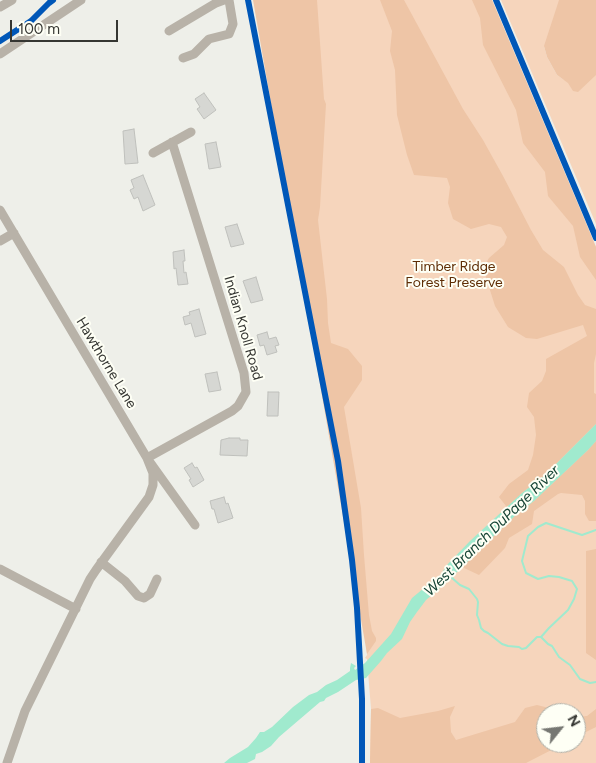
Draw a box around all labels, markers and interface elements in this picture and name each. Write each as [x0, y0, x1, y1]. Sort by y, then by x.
scale bar [12, 10, 120, 42]
text: 100 m [18, 20, 60, 38]
park label: Timber Ridge Forest Preserve [405, 259, 503, 292]
street label: Indian Knoll Road [220, 274, 266, 382]
street label: Hawthorne Lane [72, 314, 140, 412]
water label: West Branch DuPage River [421, 462, 563, 600]
north arrow [536, 703, 586, 753]
text: N [564, 712, 584, 730]

